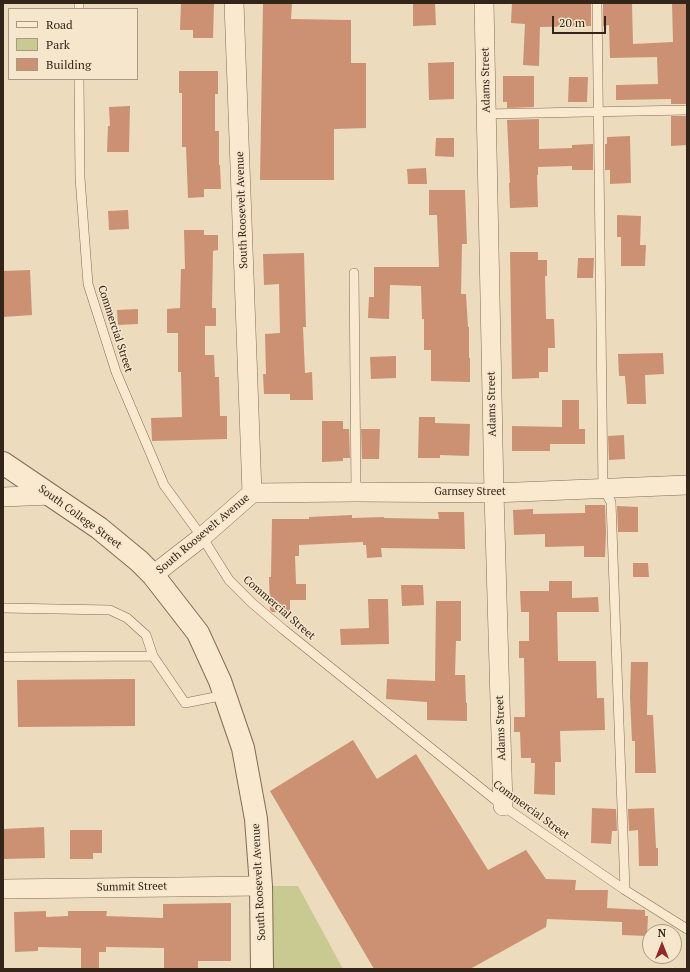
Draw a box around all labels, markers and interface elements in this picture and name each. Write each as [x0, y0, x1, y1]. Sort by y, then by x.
legend [8, 8, 138, 80]
scale bar [554, 8, 608, 34]
text: 20 m [559, 15, 585, 30]
text: Road [46, 17, 73, 32]
text: Park [46, 37, 70, 52]
street label: Adams Street [479, 47, 493, 113]
text: Building [46, 57, 91, 72]
street label: South Roosevelt Avenue [233, 151, 251, 269]
street label: Commercial Street [95, 284, 135, 374]
street label: Adams Street [485, 371, 499, 437]
street label: South College Street [36, 482, 124, 552]
street label: Garnsey Street [434, 485, 506, 499]
street label: South Roosevelt Avenue [154, 491, 252, 577]
street label: Commercial Street [240, 573, 318, 643]
street label: Adams Street [493, 695, 509, 761]
street label: Commercial Street [490, 778, 572, 842]
street label: South Roosevelt Avenue [249, 823, 269, 941]
street label: Summit Street [97, 880, 167, 894]
north arrow [642, 924, 682, 964]
text: N [658, 926, 666, 940]

